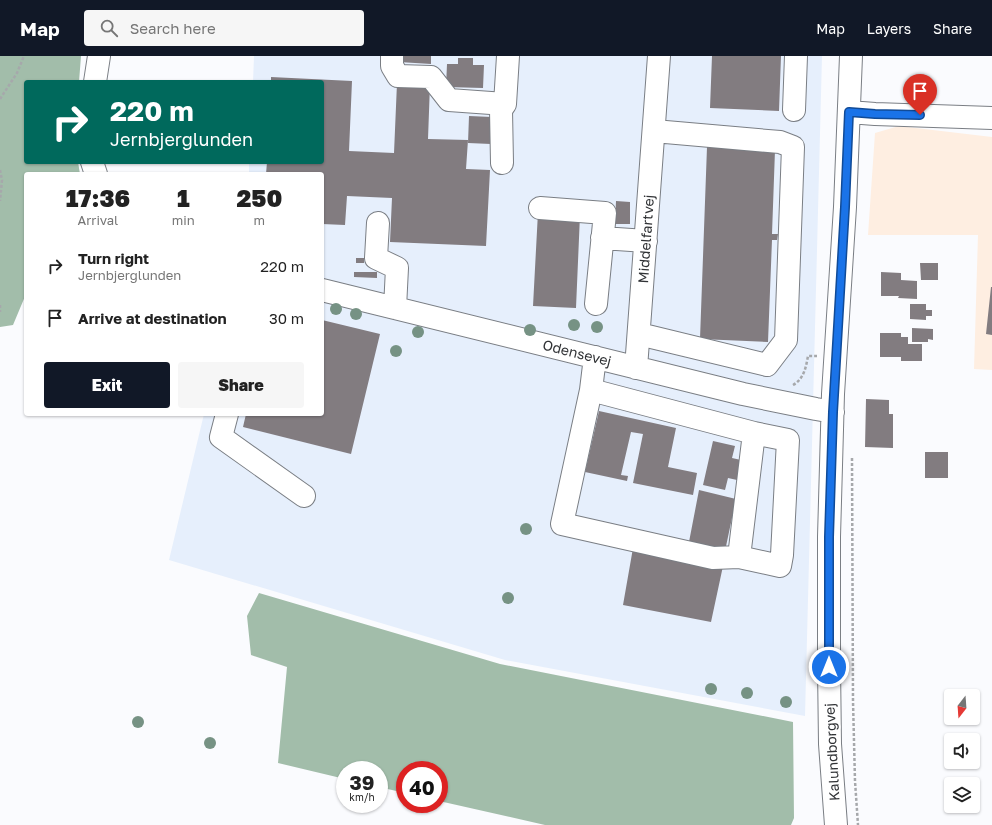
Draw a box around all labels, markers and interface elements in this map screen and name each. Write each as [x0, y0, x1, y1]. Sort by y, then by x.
search box [84, 10, 364, 46]
text: Map [20, 17, 60, 40]
icon: search [98, 17, 120, 39]
text: Search here [130, 19, 216, 37]
text: Map [816, 20, 845, 37]
text: Layers [867, 20, 911, 37]
text: Share [933, 20, 972, 37]
pin [903, 74, 937, 115]
icon: arrive [909, 80, 931, 102]
text: 220 m [110, 94, 194, 127]
icon: right [44, 96, 96, 148]
text: Jernbjerglunden [110, 128, 253, 150]
text: 17:36 [66, 183, 130, 212]
text: 1 [177, 183, 190, 212]
text: 250 [236, 183, 282, 212]
street label: Middelfartvej [634, 194, 657, 284]
text: Arrival [78, 212, 118, 228]
text: min [172, 212, 195, 228]
text: m [254, 212, 265, 228]
text: Turn right [78, 249, 149, 267]
icon: right [44, 255, 66, 277]
text: 220 m [260, 257, 304, 275]
text: Jernbjerglunden [78, 267, 181, 283]
icon: arrive [44, 307, 66, 329]
text: Arrive at destination [78, 309, 227, 327]
text: 30 m [269, 309, 304, 327]
street label: Odensevej [541, 336, 613, 369]
button: Exit [44, 362, 170, 408]
button: Share [178, 362, 304, 408]
position arrow [808, 646, 850, 688]
north arrow [944, 689, 980, 725]
map controls [944, 689, 980, 813]
street label: Kalundborgvej [820, 703, 843, 801]
button: sound [944, 733, 980, 769]
speed limit sign: 40 [396, 761, 448, 813]
text: 39 [350, 770, 374, 794]
button: layers [944, 777, 980, 813]
text: km/h [349, 791, 375, 803]

